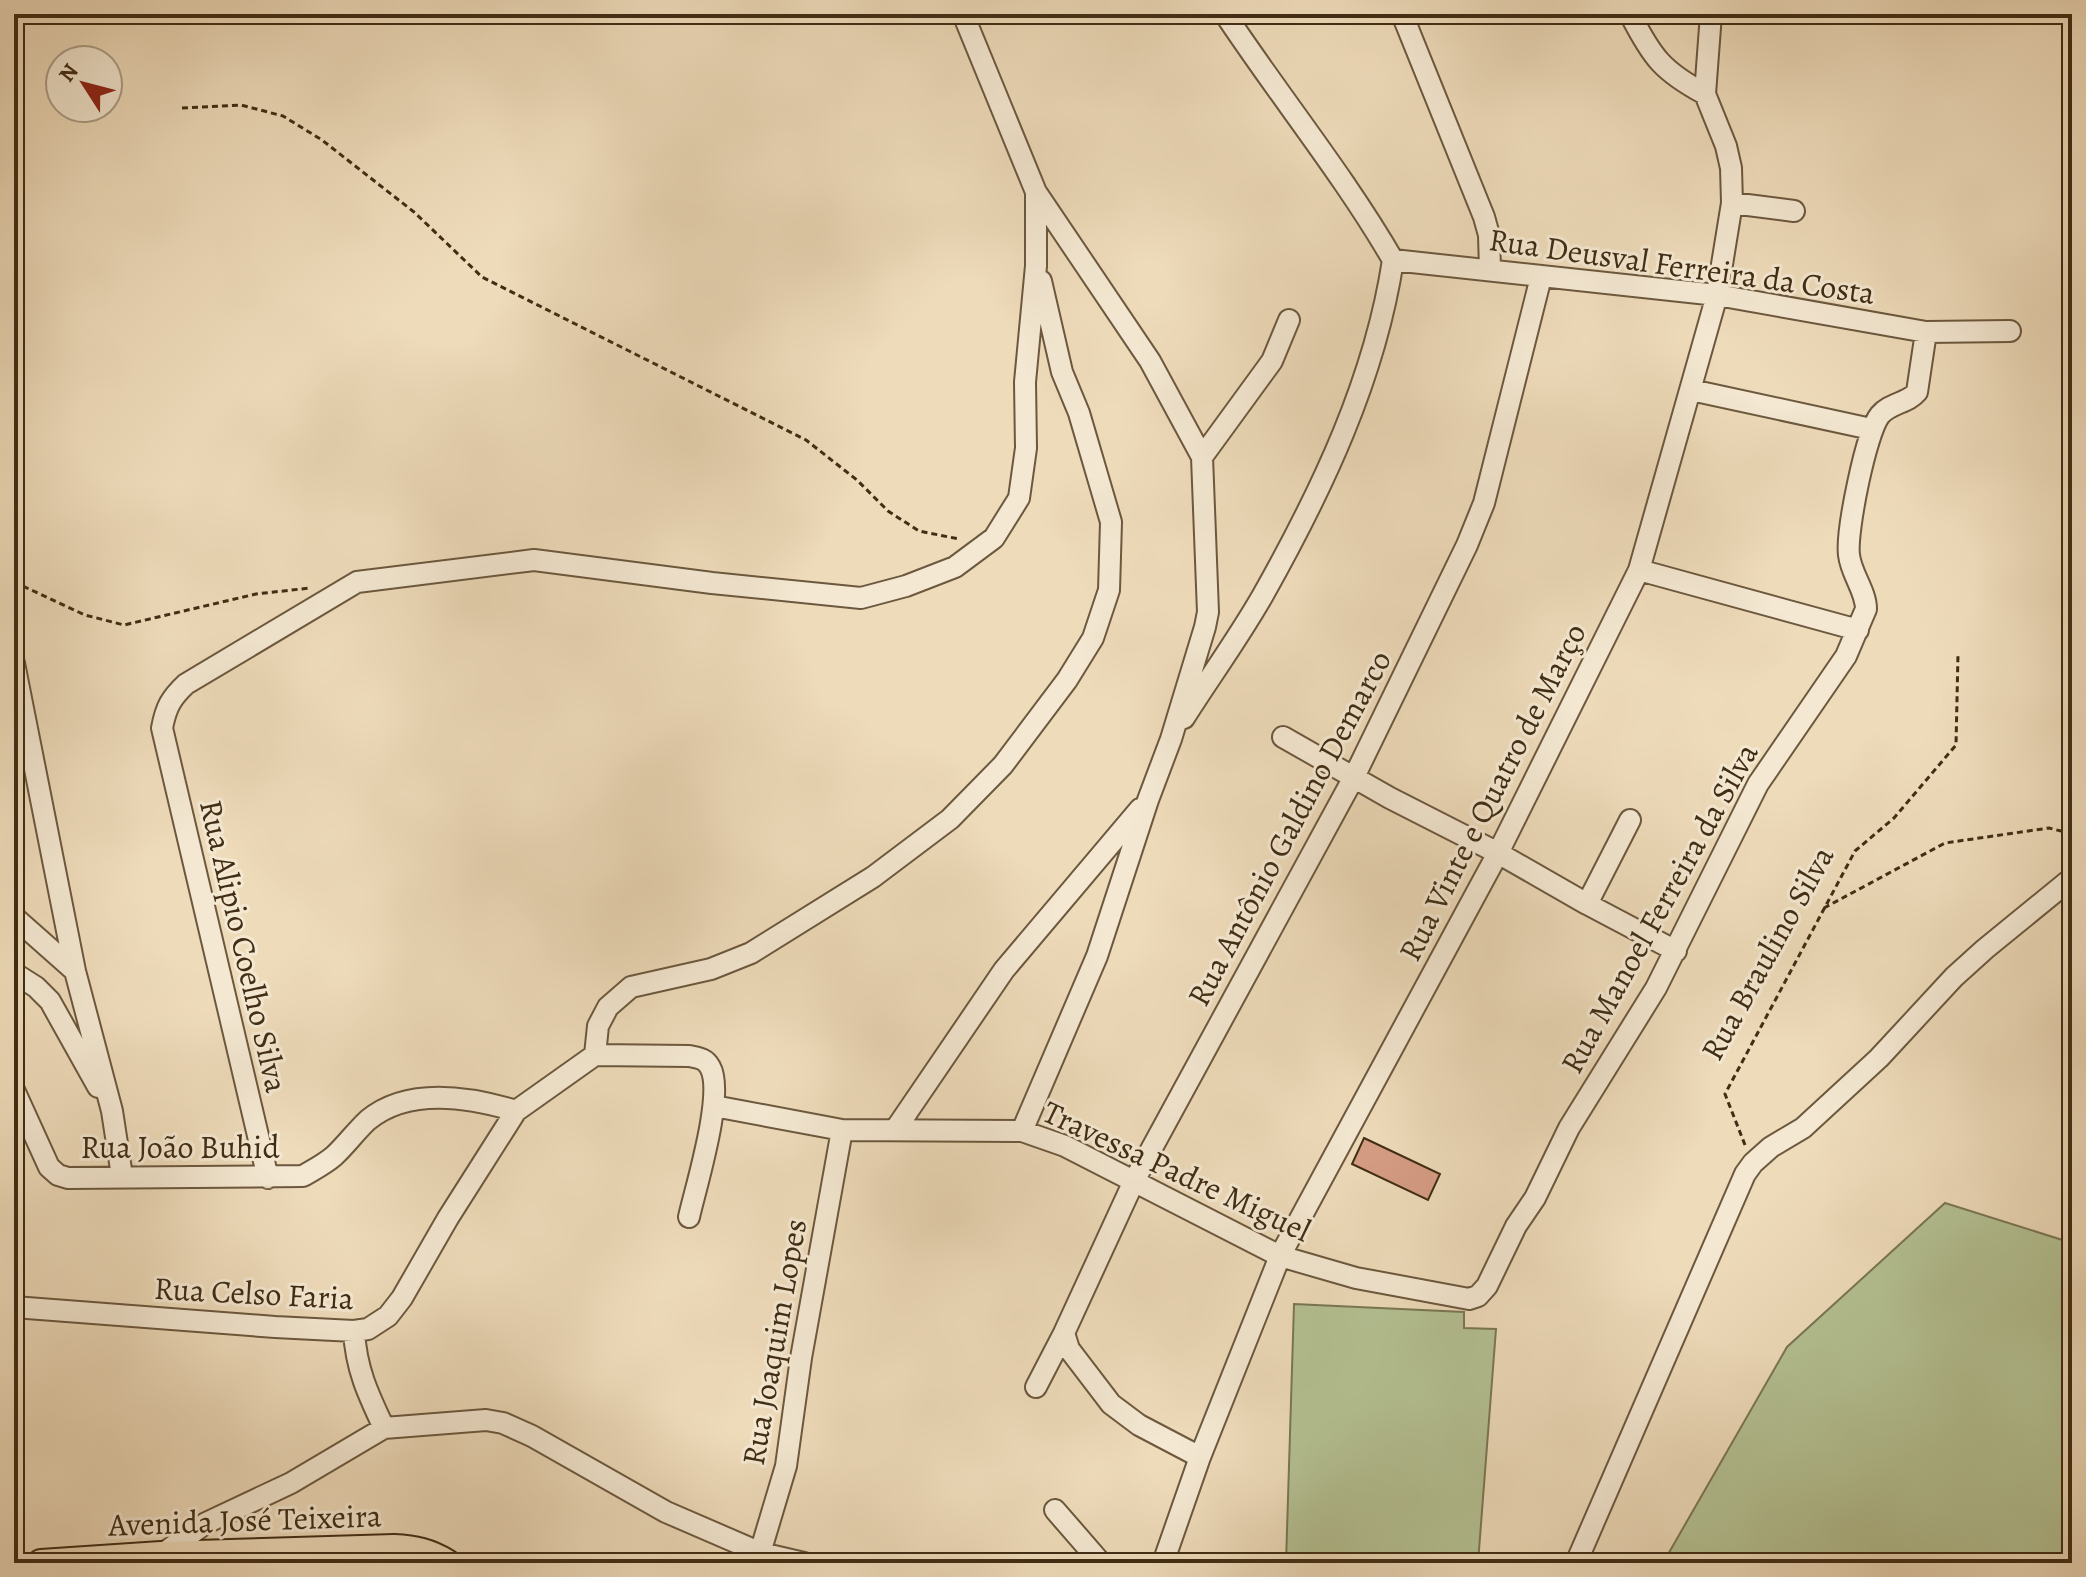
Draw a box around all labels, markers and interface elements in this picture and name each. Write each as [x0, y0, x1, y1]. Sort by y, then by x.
north arrow [44, 44, 124, 124]
text: N [52, 58, 85, 88]
street label: Rua Deusval Ferreira da Costa [1486, 217, 1878, 315]
street label: Rua Vinte e Quatro de Março [1388, 616, 1596, 968]
street label: Rua Antônio Galdino Demarco [1176, 642, 1402, 1014]
street label: Rua Manoel Ferreira da Silva [1550, 735, 1768, 1081]
street label: Rua Alipio Coelho Silva [189, 795, 299, 1097]
street label: Rua Braulino Silva [1690, 838, 1844, 1068]
street label: Travessa Padre Miguel [1036, 1090, 1318, 1252]
street label: Rua João Buhid [80, 1125, 280, 1169]
street label: Rua Joaquim Lopes [731, 1215, 817, 1469]
street label: Rua Celso Faria [153, 1266, 355, 1320]
street label: Avenida José Teixeira [107, 1493, 382, 1547]

